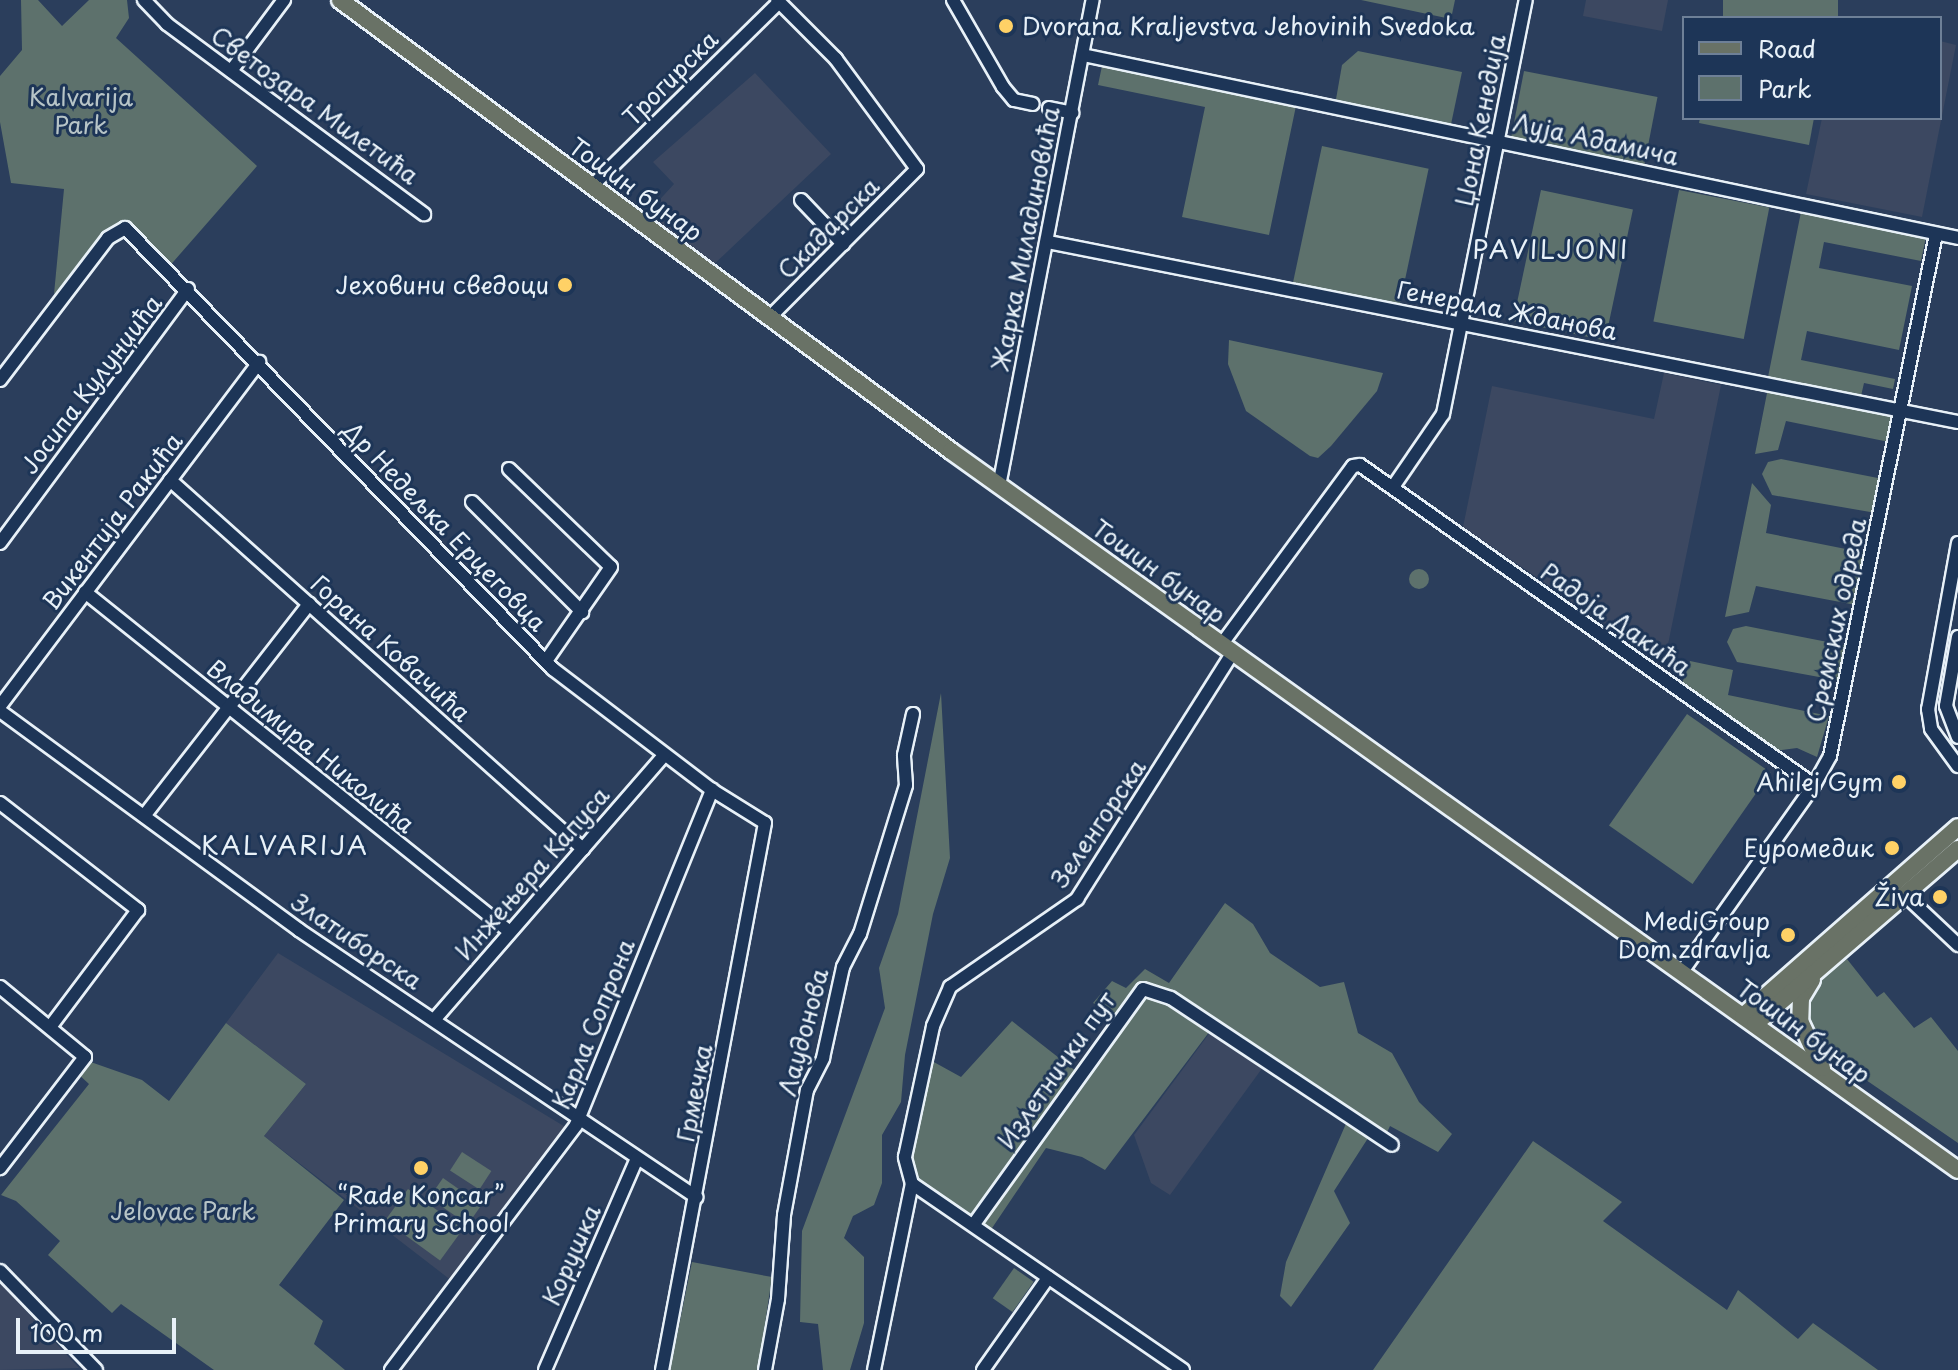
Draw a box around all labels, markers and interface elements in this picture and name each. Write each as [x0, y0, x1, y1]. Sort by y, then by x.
place label: Dvorana Kraljevstva Jehovinih Svedoka [1022, 12, 1472, 40]
legend [1682, 16, 1942, 120]
marker: Dvorana Kraljevstva Jehovinih Svedoka [997, 17, 1015, 35]
street label: Светозара Милетића [204, 19, 426, 191]
street label: Трогирска [617, 25, 723, 131]
text: Road [1758, 30, 1816, 66]
street label: Џона Кенедија [1449, 32, 1511, 208]
text: Park [1758, 70, 1812, 106]
park label: Kalvarija Park [29, 83, 133, 139]
street label: Жарка Миладиновића [985, 104, 1065, 374]
street label: Луја Адамича [1510, 107, 1682, 171]
street label: Тошин бунар [564, 131, 708, 247]
street label: Скадарска [771, 171, 885, 285]
district label: PAVILJONI [1475, 233, 1627, 265]
place label: Јеховини сведоци [335, 271, 549, 299]
street label: Генерала Жданова [1394, 274, 1620, 346]
marker: Јеховини сведоци [556, 276, 574, 294]
street label: Јосипа Кулунџића [14, 288, 168, 480]
street label: Др Недељка Ерцеговца [337, 415, 553, 637]
street label: Викентија Ракића [36, 427, 188, 615]
street label: Тошин бунар [1087, 513, 1231, 629]
street label: Сремских одреда [1800, 515, 1872, 725]
street label: Радоја Дакића [1536, 557, 1696, 681]
street label: Горана Ковачића [305, 568, 477, 728]
street label: Владимира Николића [202, 653, 420, 839]
street label: Зеленгорска [1045, 754, 1151, 892]
place label: Ahilej Gym [1754, 768, 1883, 796]
marker: Ahilej Gym [1890, 773, 1908, 791]
street label: Инжењера Капуса [449, 781, 615, 965]
district label: KALVARIJA [202, 829, 368, 861]
place label: Еуромедик [1744, 834, 1874, 862]
marker: Еуромедик [1881, 837, 1903, 859]
place label: Živa [1874, 883, 1924, 911]
street label: Златиборска [286, 887, 428, 995]
marker: Živa [1931, 888, 1949, 906]
place label: MediGroup Dom zdravlja [1618, 907, 1770, 963]
marker: MediGroup Dom zdravlja [1777, 924, 1799, 946]
street label: Карла Сопрона [546, 934, 640, 1114]
street label: Лаудонова [772, 965, 834, 1099]
street label: Тошин бунар [1732, 973, 1876, 1089]
street label: Излетнички пут [991, 986, 1121, 1154]
street label: Грмечка [670, 1042, 718, 1144]
marker: “Rade Koncar” Primary School [412, 1159, 430, 1177]
place label: “Rade Koncar” Primary School [333, 1181, 509, 1237]
park label: Jelovac Park [110, 1197, 256, 1225]
street label: Корушка [536, 1200, 606, 1310]
scale bar [20, 1302, 180, 1352]
text: 100 m [30, 1314, 103, 1350]

